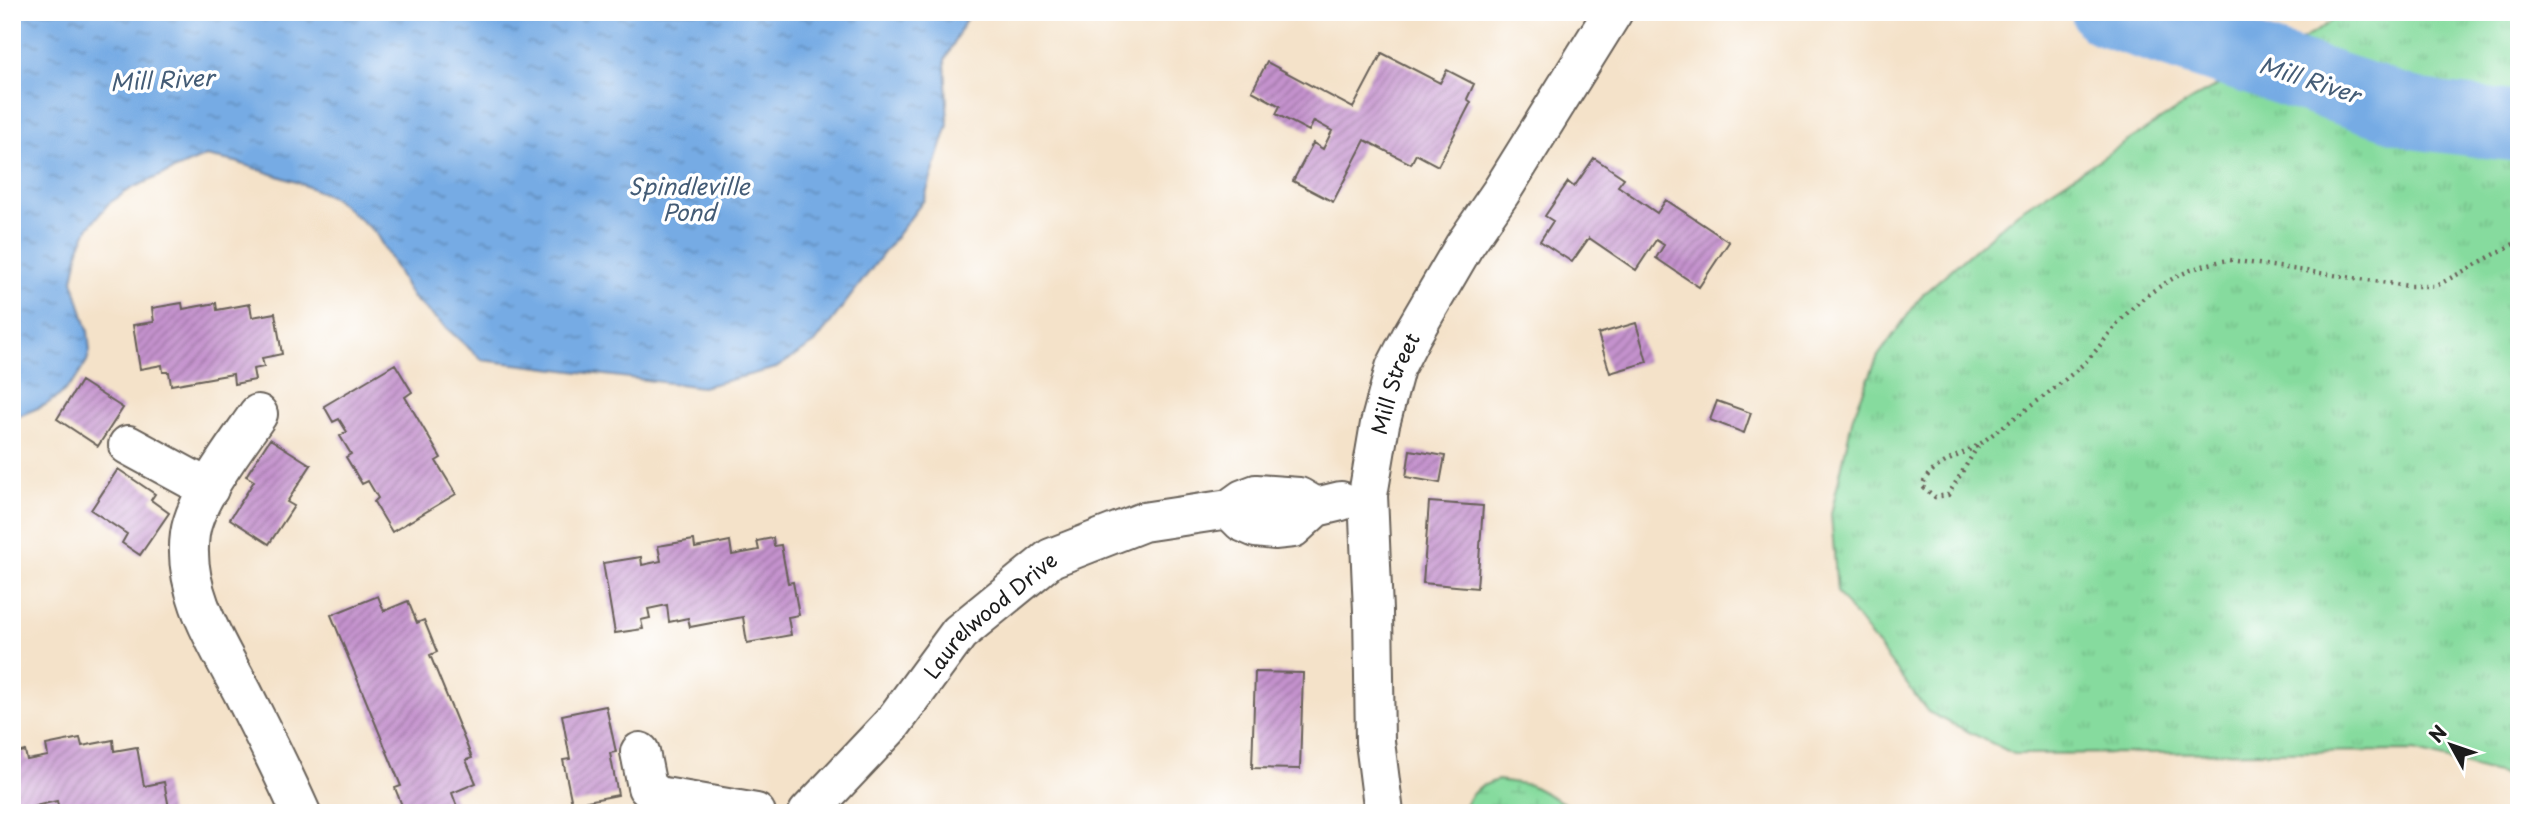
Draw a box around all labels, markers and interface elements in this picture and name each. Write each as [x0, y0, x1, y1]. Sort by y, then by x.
water label: Mill River [2255, 46, 2368, 113]
water label: Mill River [109, 59, 218, 99]
water label: Spindleville Pond [628, 168, 751, 229]
street label: Mill Street [1362, 326, 1427, 438]
street label: Laurelwood Drive [915, 544, 1063, 685]
north arrow [2416, 710, 2486, 780]
text: N [2422, 719, 2453, 748]

